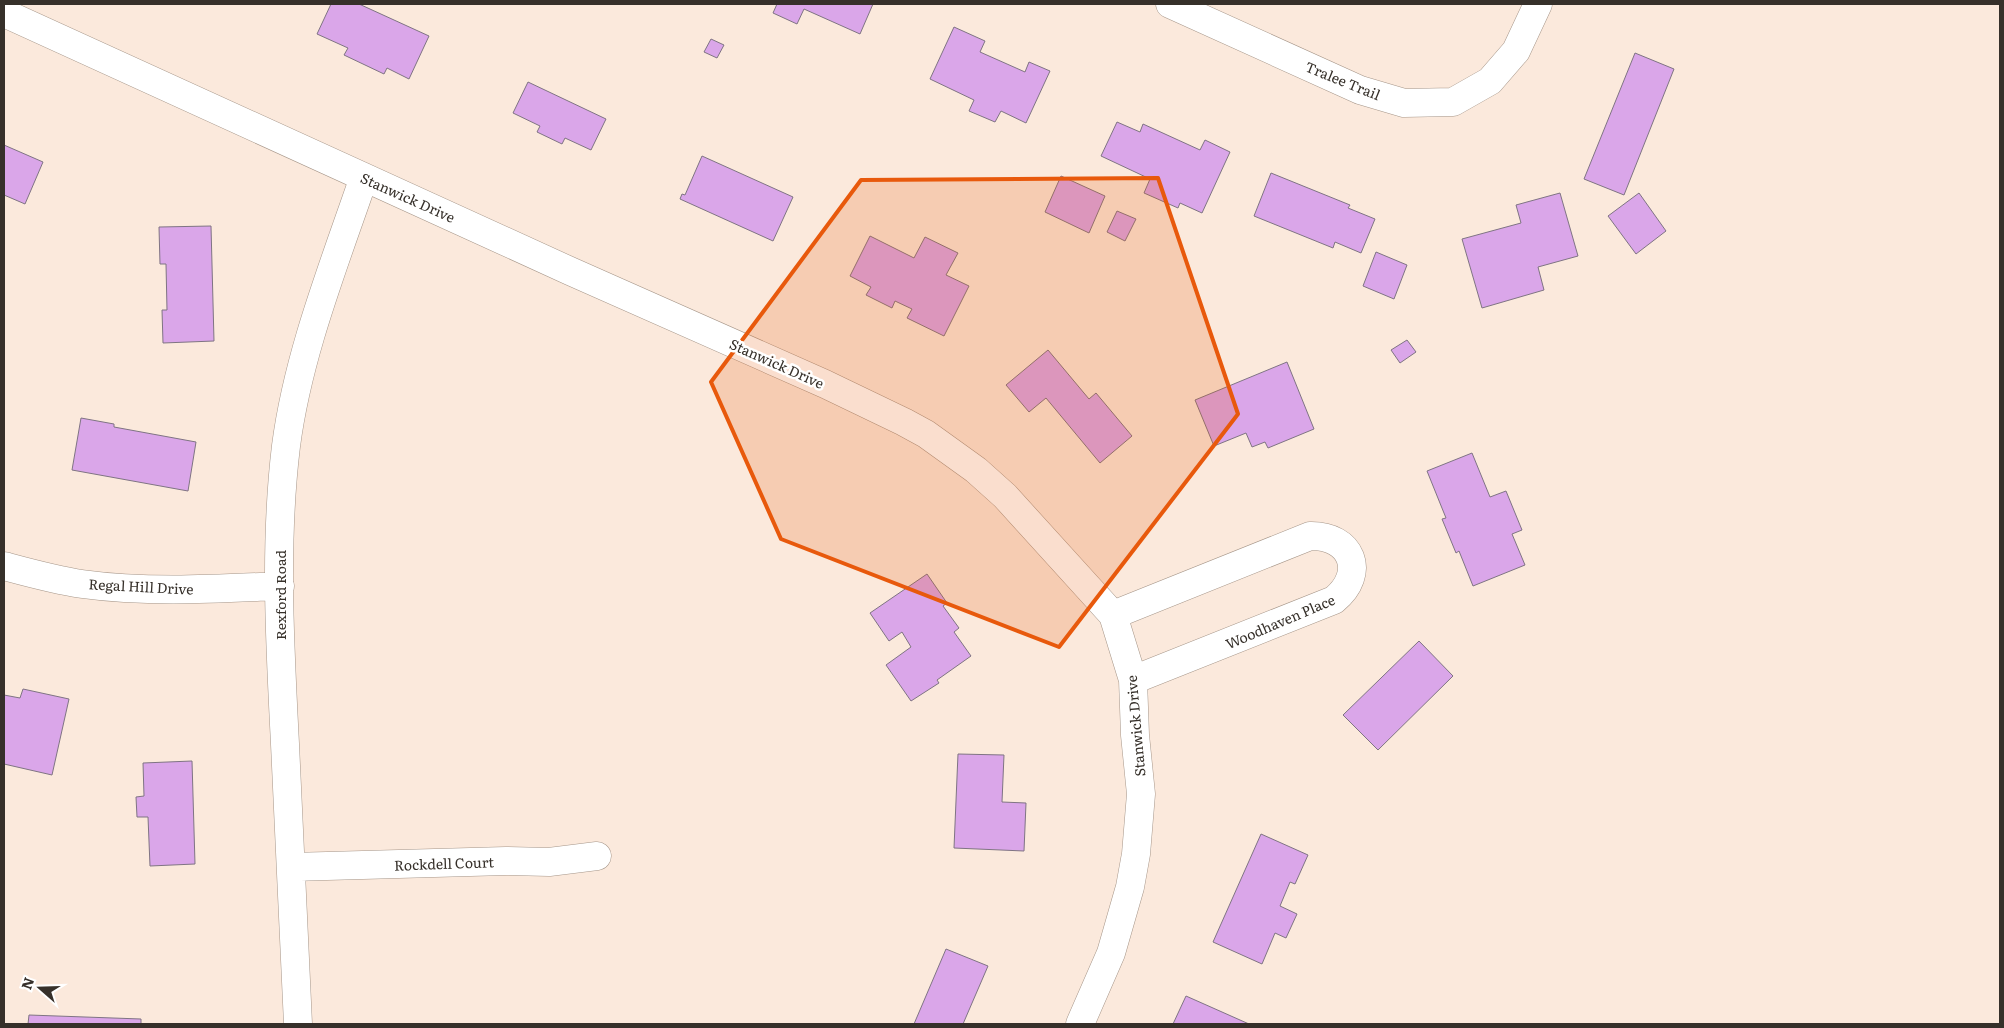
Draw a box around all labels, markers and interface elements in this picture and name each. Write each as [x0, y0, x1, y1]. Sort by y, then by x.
street label: Tralee Trail [1302, 56, 1384, 104]
street label: Stanwick Drive [358, 167, 458, 227]
street label: Stanwick Drive [727, 333, 827, 393]
street label: Rexford Road [270, 550, 290, 640]
street label: Regal Hill Drive [88, 573, 194, 599]
street label: Woodhaven Place [1222, 589, 1338, 653]
street label: Stanwick Drive [1121, 675, 1149, 777]
street label: Rockdell Court [394, 851, 495, 875]
north arrow [15, 963, 65, 1013]
text: N [15, 974, 38, 992]

